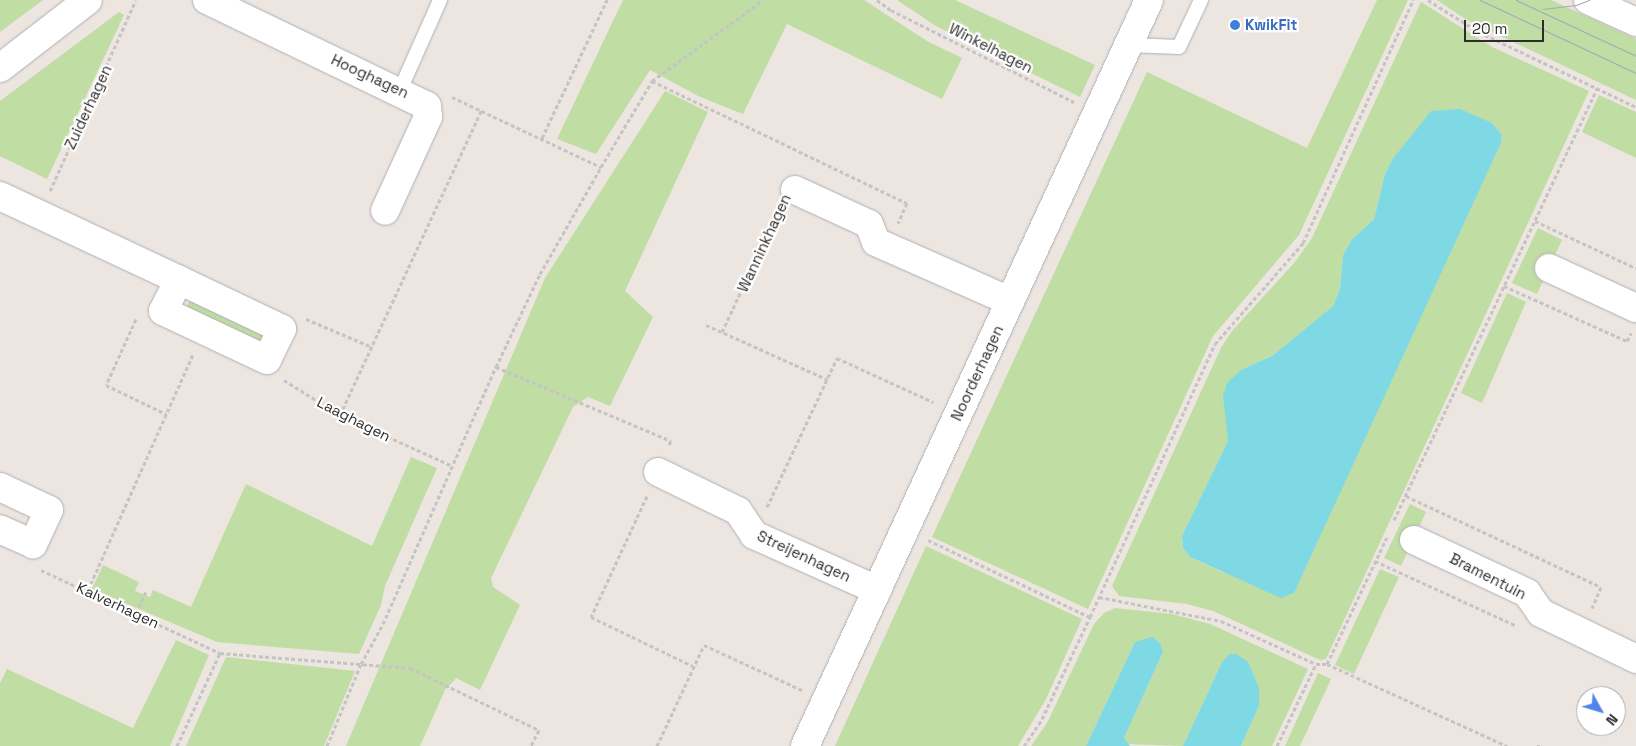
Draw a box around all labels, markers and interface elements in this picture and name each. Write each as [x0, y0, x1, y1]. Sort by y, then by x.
scale bar [1466, 10, 1546, 42]
place label: KwikFit [1245, 16, 1297, 34]
street label: Winkelhagen [946, 19, 1036, 77]
marker: KwikFit [1229, 19, 1241, 31]
text: 20 m [1472, 19, 1507, 38]
street label: Hooghagen [328, 50, 412, 102]
street label: Zuiderhagen [61, 62, 115, 152]
street label: Wanninkhagen [733, 191, 795, 295]
street label: Noorderhagen [947, 322, 1007, 424]
street label: Laaghagen [314, 393, 394, 445]
street label: Streijenhagen [754, 526, 854, 586]
street label: Bramentuin [1447, 549, 1529, 603]
street label: Kalverhagen [74, 578, 162, 632]
north arrow [1576, 686, 1626, 736]
text: N [1602, 710, 1622, 729]

